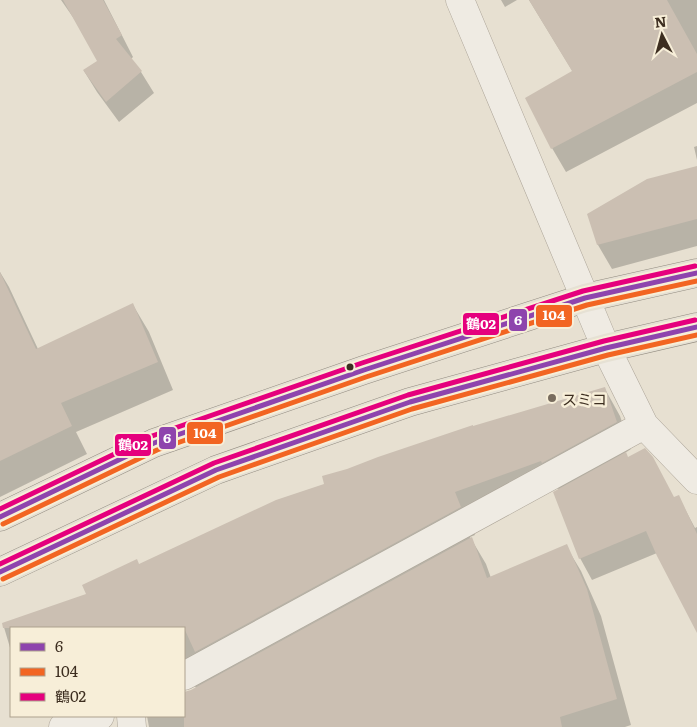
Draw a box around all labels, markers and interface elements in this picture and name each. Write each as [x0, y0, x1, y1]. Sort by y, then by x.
north arrow [637, 10, 687, 60]
text: N [654, 10, 668, 32]
line badge: 104 [535, 304, 573, 328]
text: 104 [543, 304, 566, 324]
line badge: 6 [508, 308, 528, 332]
text: 6 [514, 309, 522, 329]
line badge: 鶴02 [462, 312, 500, 336]
text: 鶴02 [466, 313, 496, 333]
unlabelled marker [345, 362, 355, 372]
place label: スミコ [562, 387, 607, 410]
marker: スミコ [546, 392, 558, 404]
line badge: 104 [186, 421, 224, 445]
text: 104 [194, 422, 217, 442]
line badge: 6 [158, 426, 177, 450]
text: 6 [163, 427, 171, 447]
line badge: 鶴02 [114, 433, 152, 457]
text: 鶴02 [118, 434, 148, 454]
legend [10, 627, 185, 717]
text: 6 [55, 634, 63, 657]
text: 104 [55, 659, 78, 682]
text: 鶴02 [55, 684, 87, 707]

